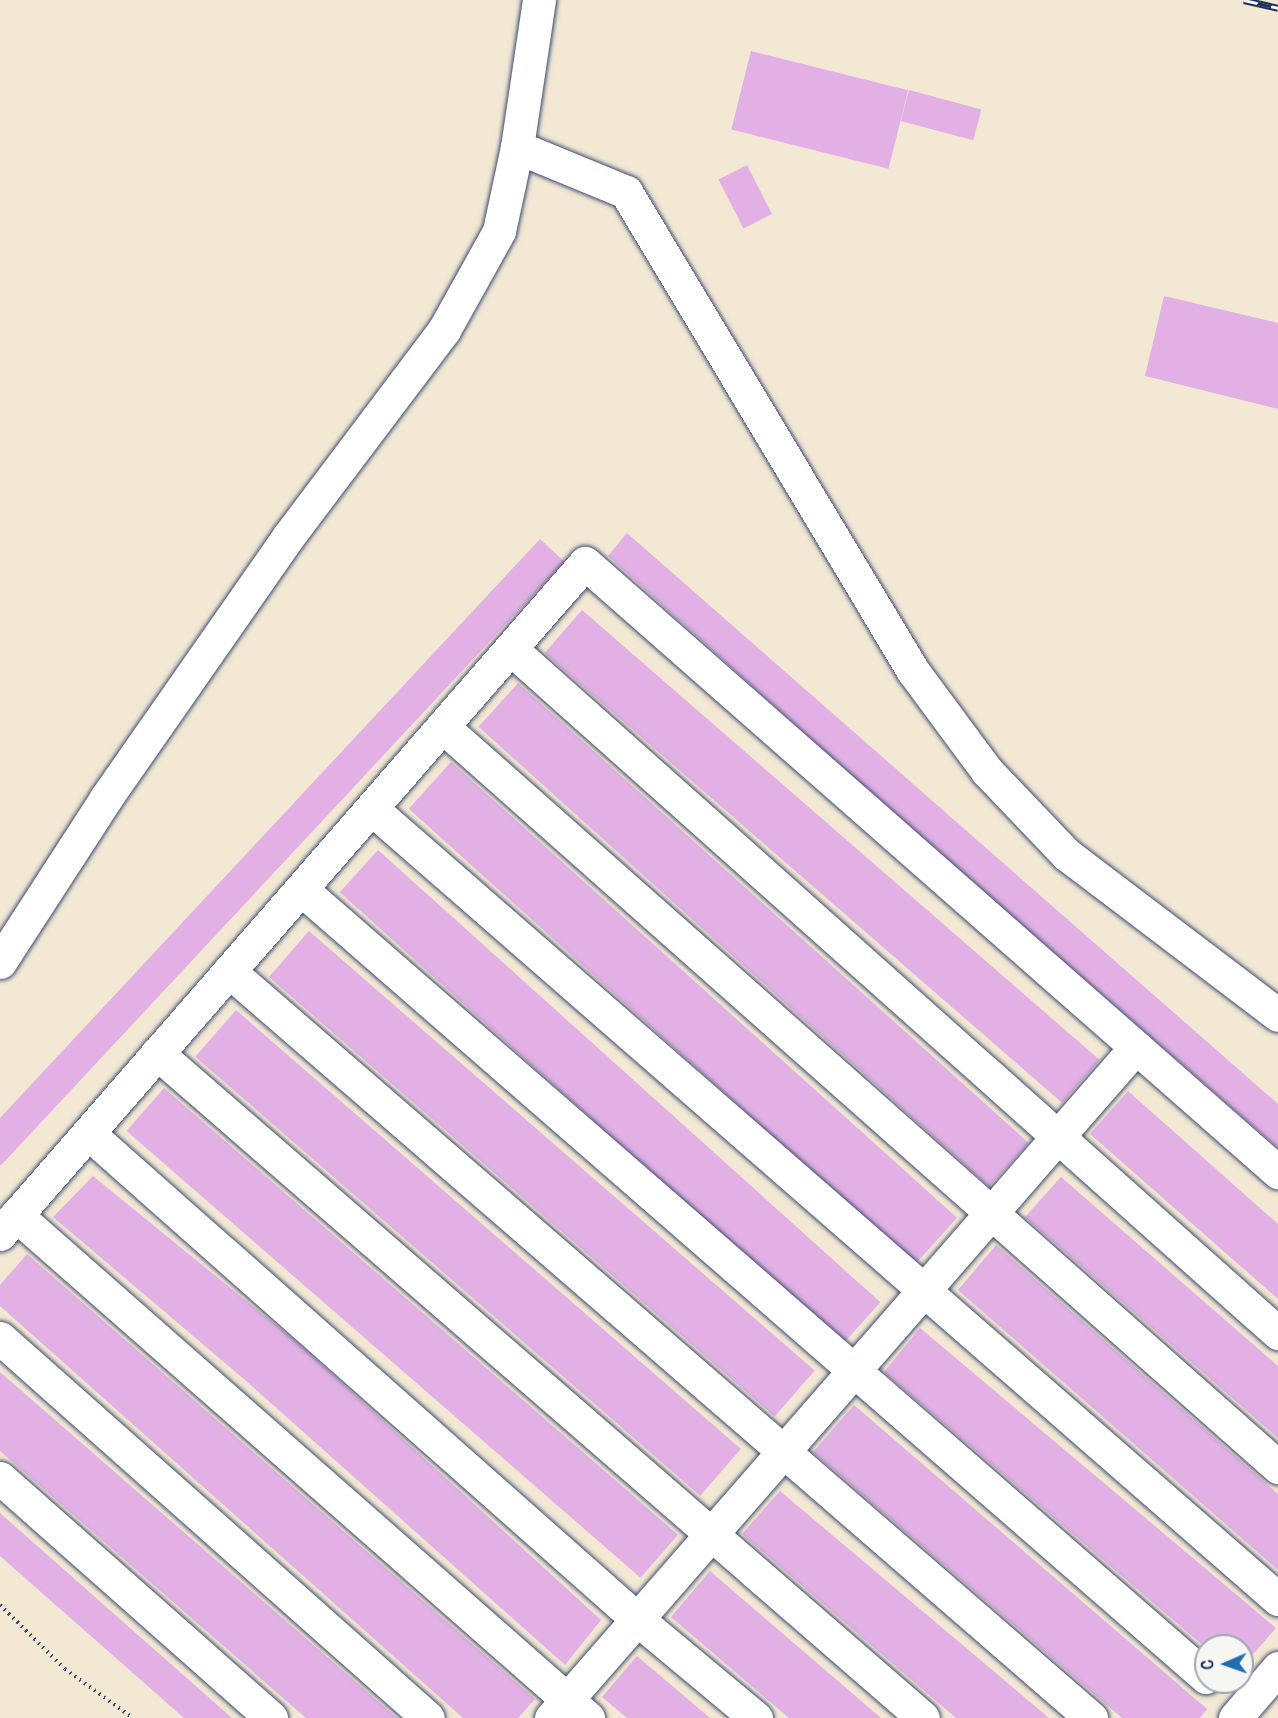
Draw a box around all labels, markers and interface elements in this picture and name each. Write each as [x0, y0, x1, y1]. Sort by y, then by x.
north arrow [1194, 1634, 1254, 1694]
text: С [1198, 1659, 1218, 1670]

